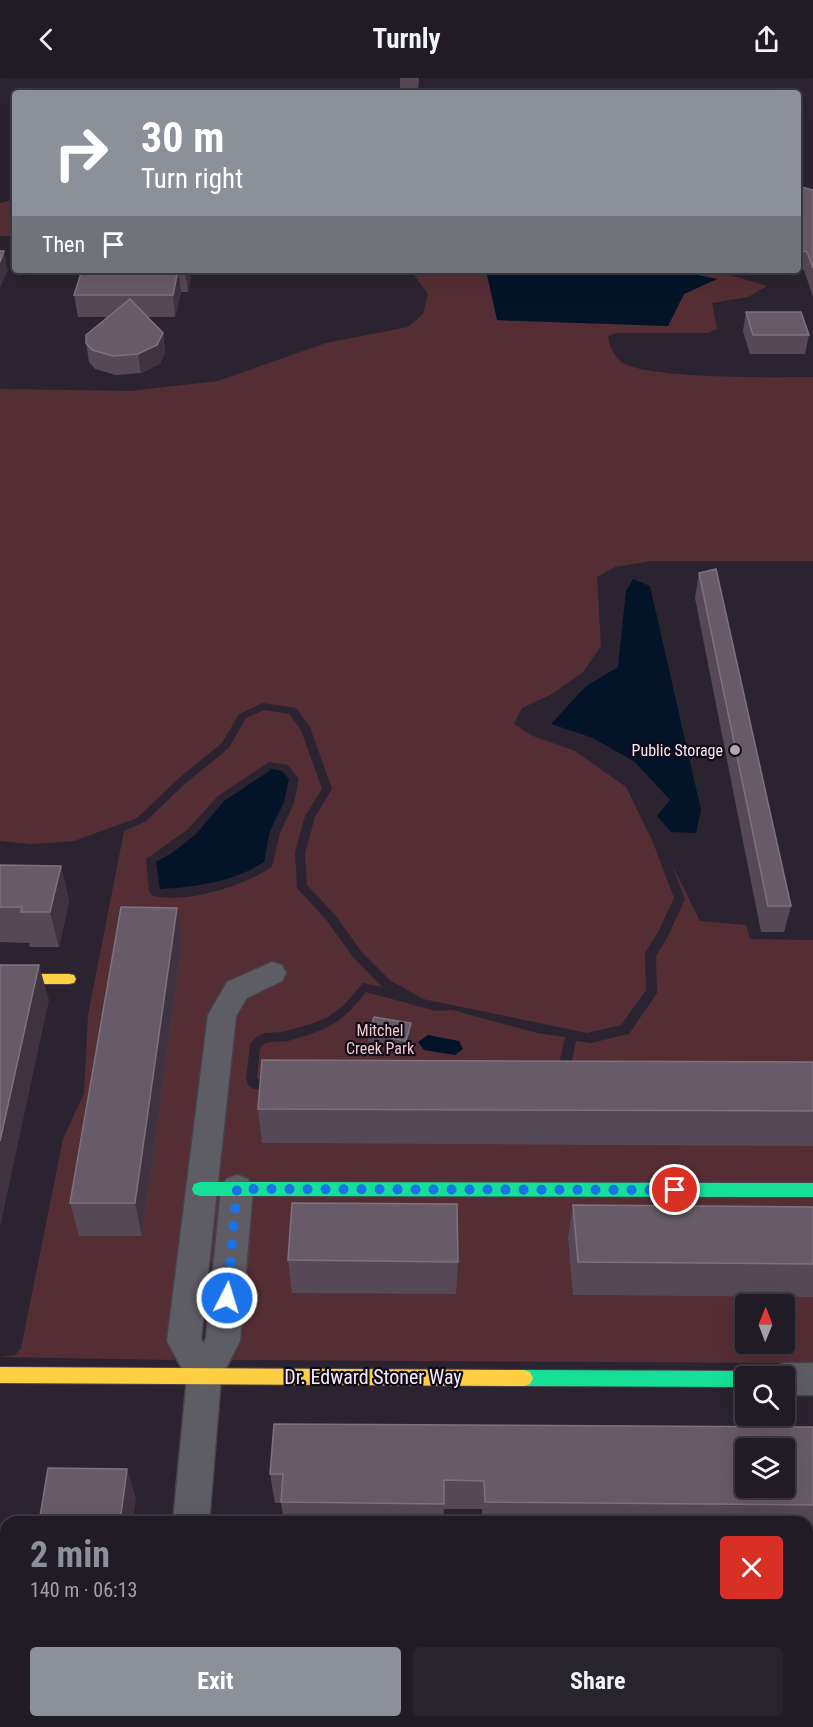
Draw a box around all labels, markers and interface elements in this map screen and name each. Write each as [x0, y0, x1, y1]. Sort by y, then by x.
icon: back [30, 23, 63, 56]
text: Turnly [372, 23, 441, 55]
icon: share [750, 23, 783, 56]
text: 30 m [141, 113, 224, 162]
icon: right [42, 114, 120, 192]
text: Turn right [141, 163, 243, 195]
icon: arrive [97, 228, 130, 261]
text: Then [42, 232, 85, 257]
place label: Public Storage [632, 741, 723, 760]
marker: Public Storage [728, 743, 742, 757]
park label: Mitchel Creek Park [346, 1021, 415, 1058]
pin [649, 1164, 700, 1215]
icon: arrive [658, 1173, 691, 1206]
position arrow [195, 1266, 259, 1330]
north arrow [735, 1294, 795, 1354]
map controls [735, 1294, 795, 1498]
street label: Dr. Edward Stoner Way [284, 1365, 462, 1389]
button: search [735, 1366, 795, 1426]
button: layers [735, 1438, 795, 1498]
text: 2 min [30, 1534, 110, 1576]
button: close [720, 1536, 783, 1599]
text: 140 m · 06:13 [30, 1578, 137, 1602]
button: Exit [30, 1647, 401, 1716]
button: Share [413, 1647, 783, 1716]

